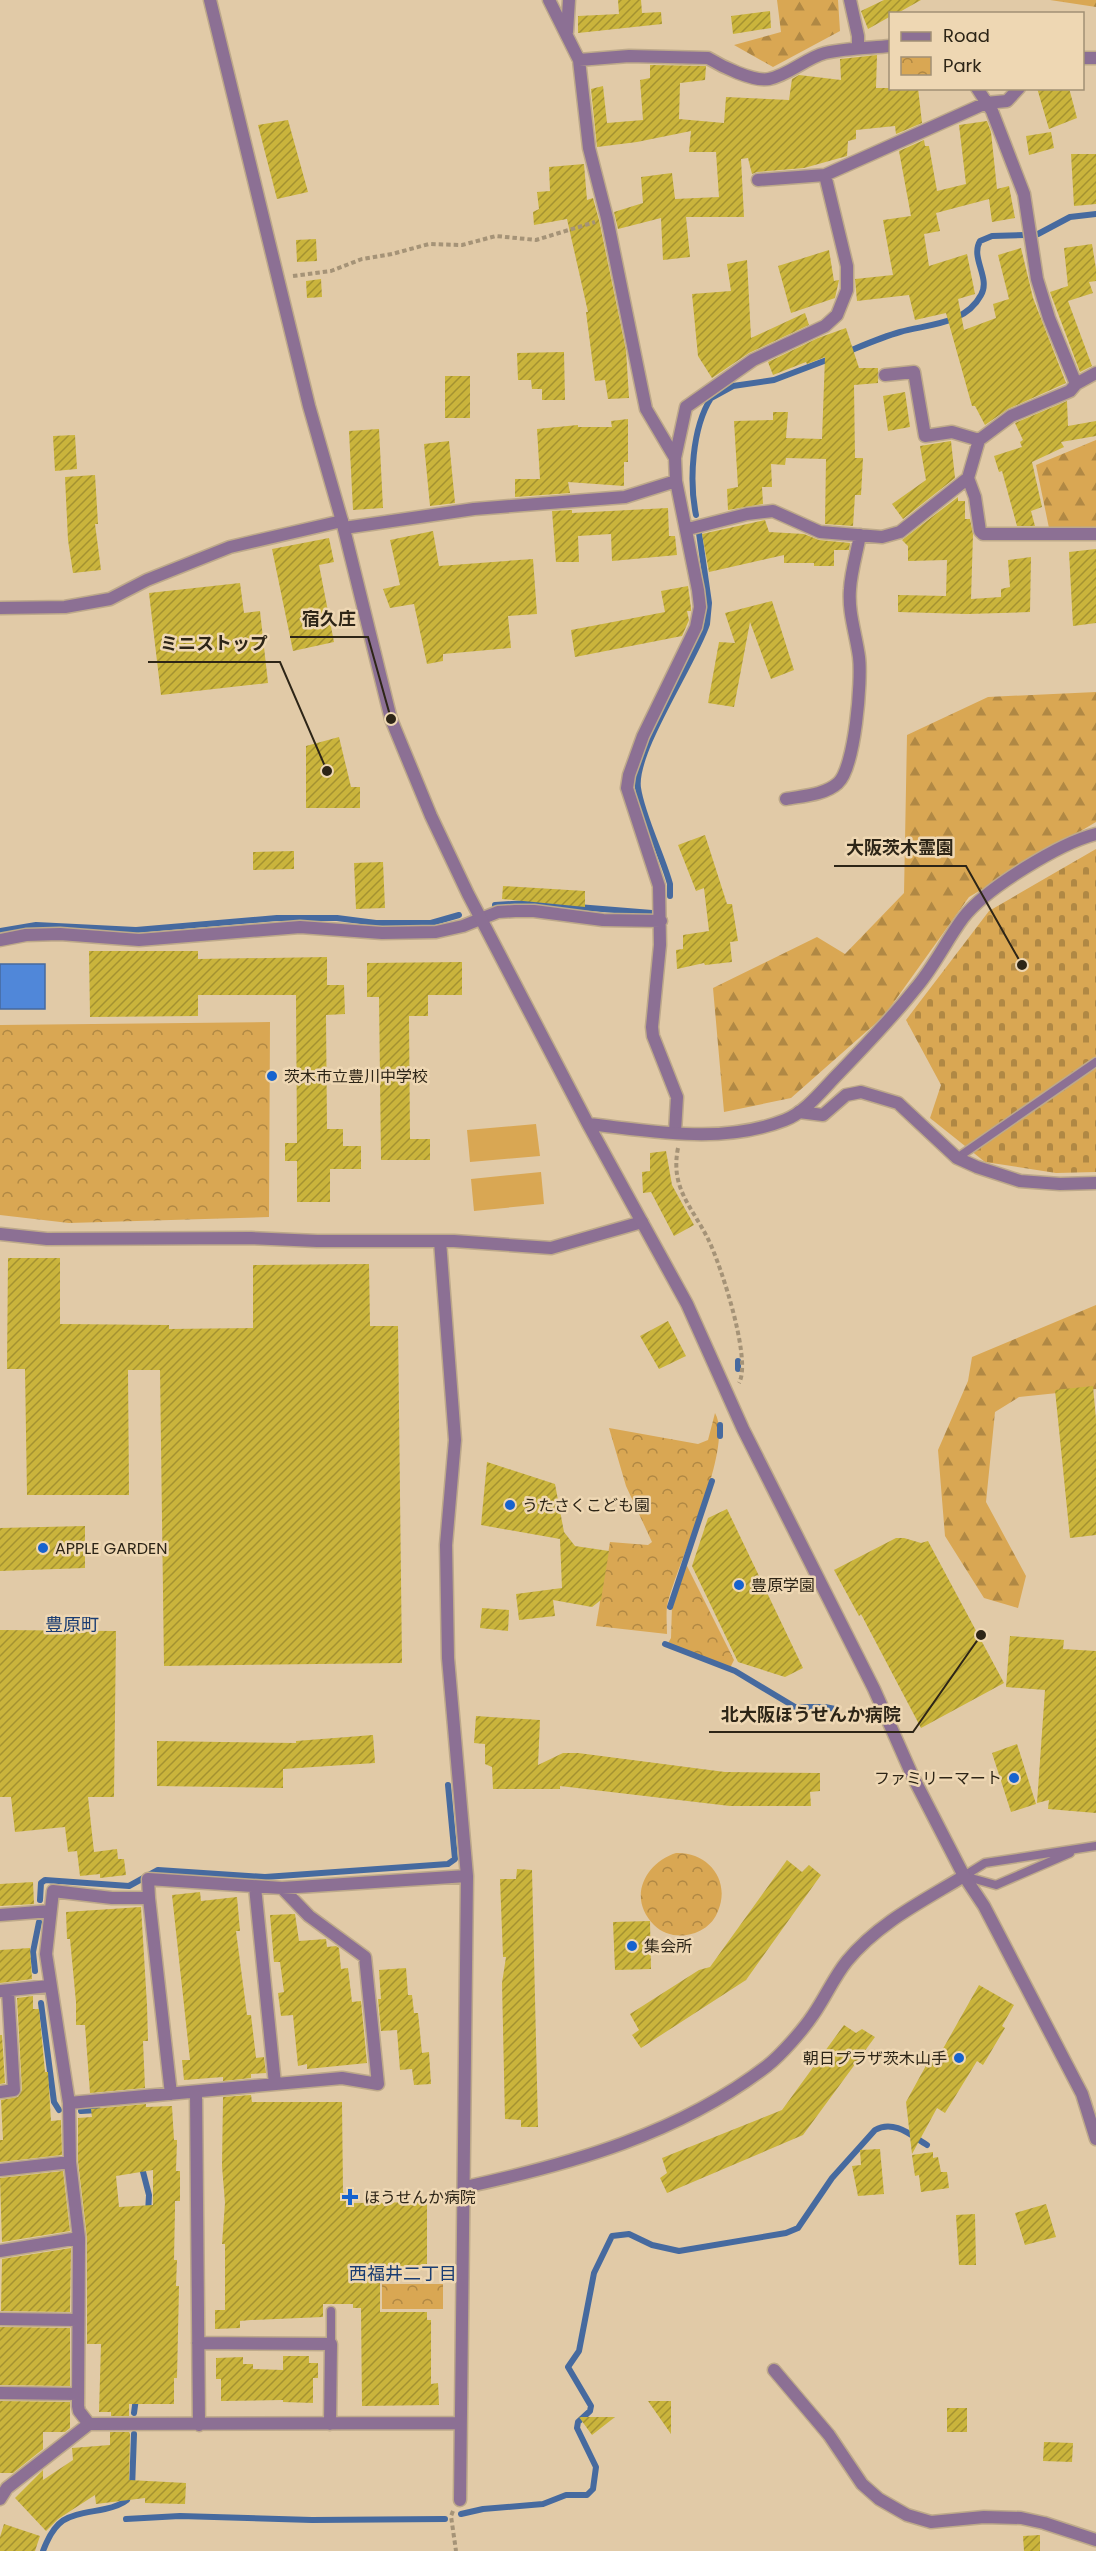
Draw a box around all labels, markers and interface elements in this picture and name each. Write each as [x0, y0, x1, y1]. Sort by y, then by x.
legend [889, 12, 1084, 90]
text: Road [943, 23, 990, 48]
text: Park [943, 53, 982, 78]
callout: 宿久庄 [290, 601, 368, 637]
text: 宿久庄 [302, 606, 356, 631]
callout: ミニストップ [148, 626, 280, 662]
text: ミニストップ [160, 631, 268, 656]
callout: 大阪茨木霊園 [834, 830, 966, 866]
text: 大阪茨木霊園 [846, 835, 954, 860]
place label: 茨木市立豊川中学校 [284, 1065, 428, 1088]
marker: 茨木市立豊川中学校 [265, 1069, 279, 1083]
place label: うたさくこども園 [522, 1494, 650, 1517]
marker: うたさくこども園 [503, 1498, 517, 1512]
place label: APPLE GARDEN [55, 1537, 167, 1560]
marker: APPLE GARDEN [36, 1541, 50, 1555]
place label: 豊原学園 [751, 1574, 815, 1597]
marker: 豊原学園 [732, 1578, 746, 1592]
district label: 豊原町 [45, 1612, 99, 1637]
callout: 北大阪ほうせんか病院 [709, 1696, 913, 1732]
text: 北大阪ほうせんか病院 [721, 1702, 901, 1727]
place label: ファミリーマート [874, 1767, 1002, 1790]
marker: ファミリーマート [1007, 1771, 1021, 1785]
place label: 集会所 [644, 1935, 692, 1958]
marker: 集会所 [625, 1939, 639, 1953]
place label: 朝日プラザ茨木山手 [803, 2047, 947, 2070]
marker: 朝日プラザ茨木山手 [952, 2051, 966, 2065]
place label: ほうせんか病院 [364, 2186, 476, 2209]
marker: ほうせんか病院 [341, 2188, 359, 2206]
district label: 西福井二丁目 [349, 2261, 457, 2286]

